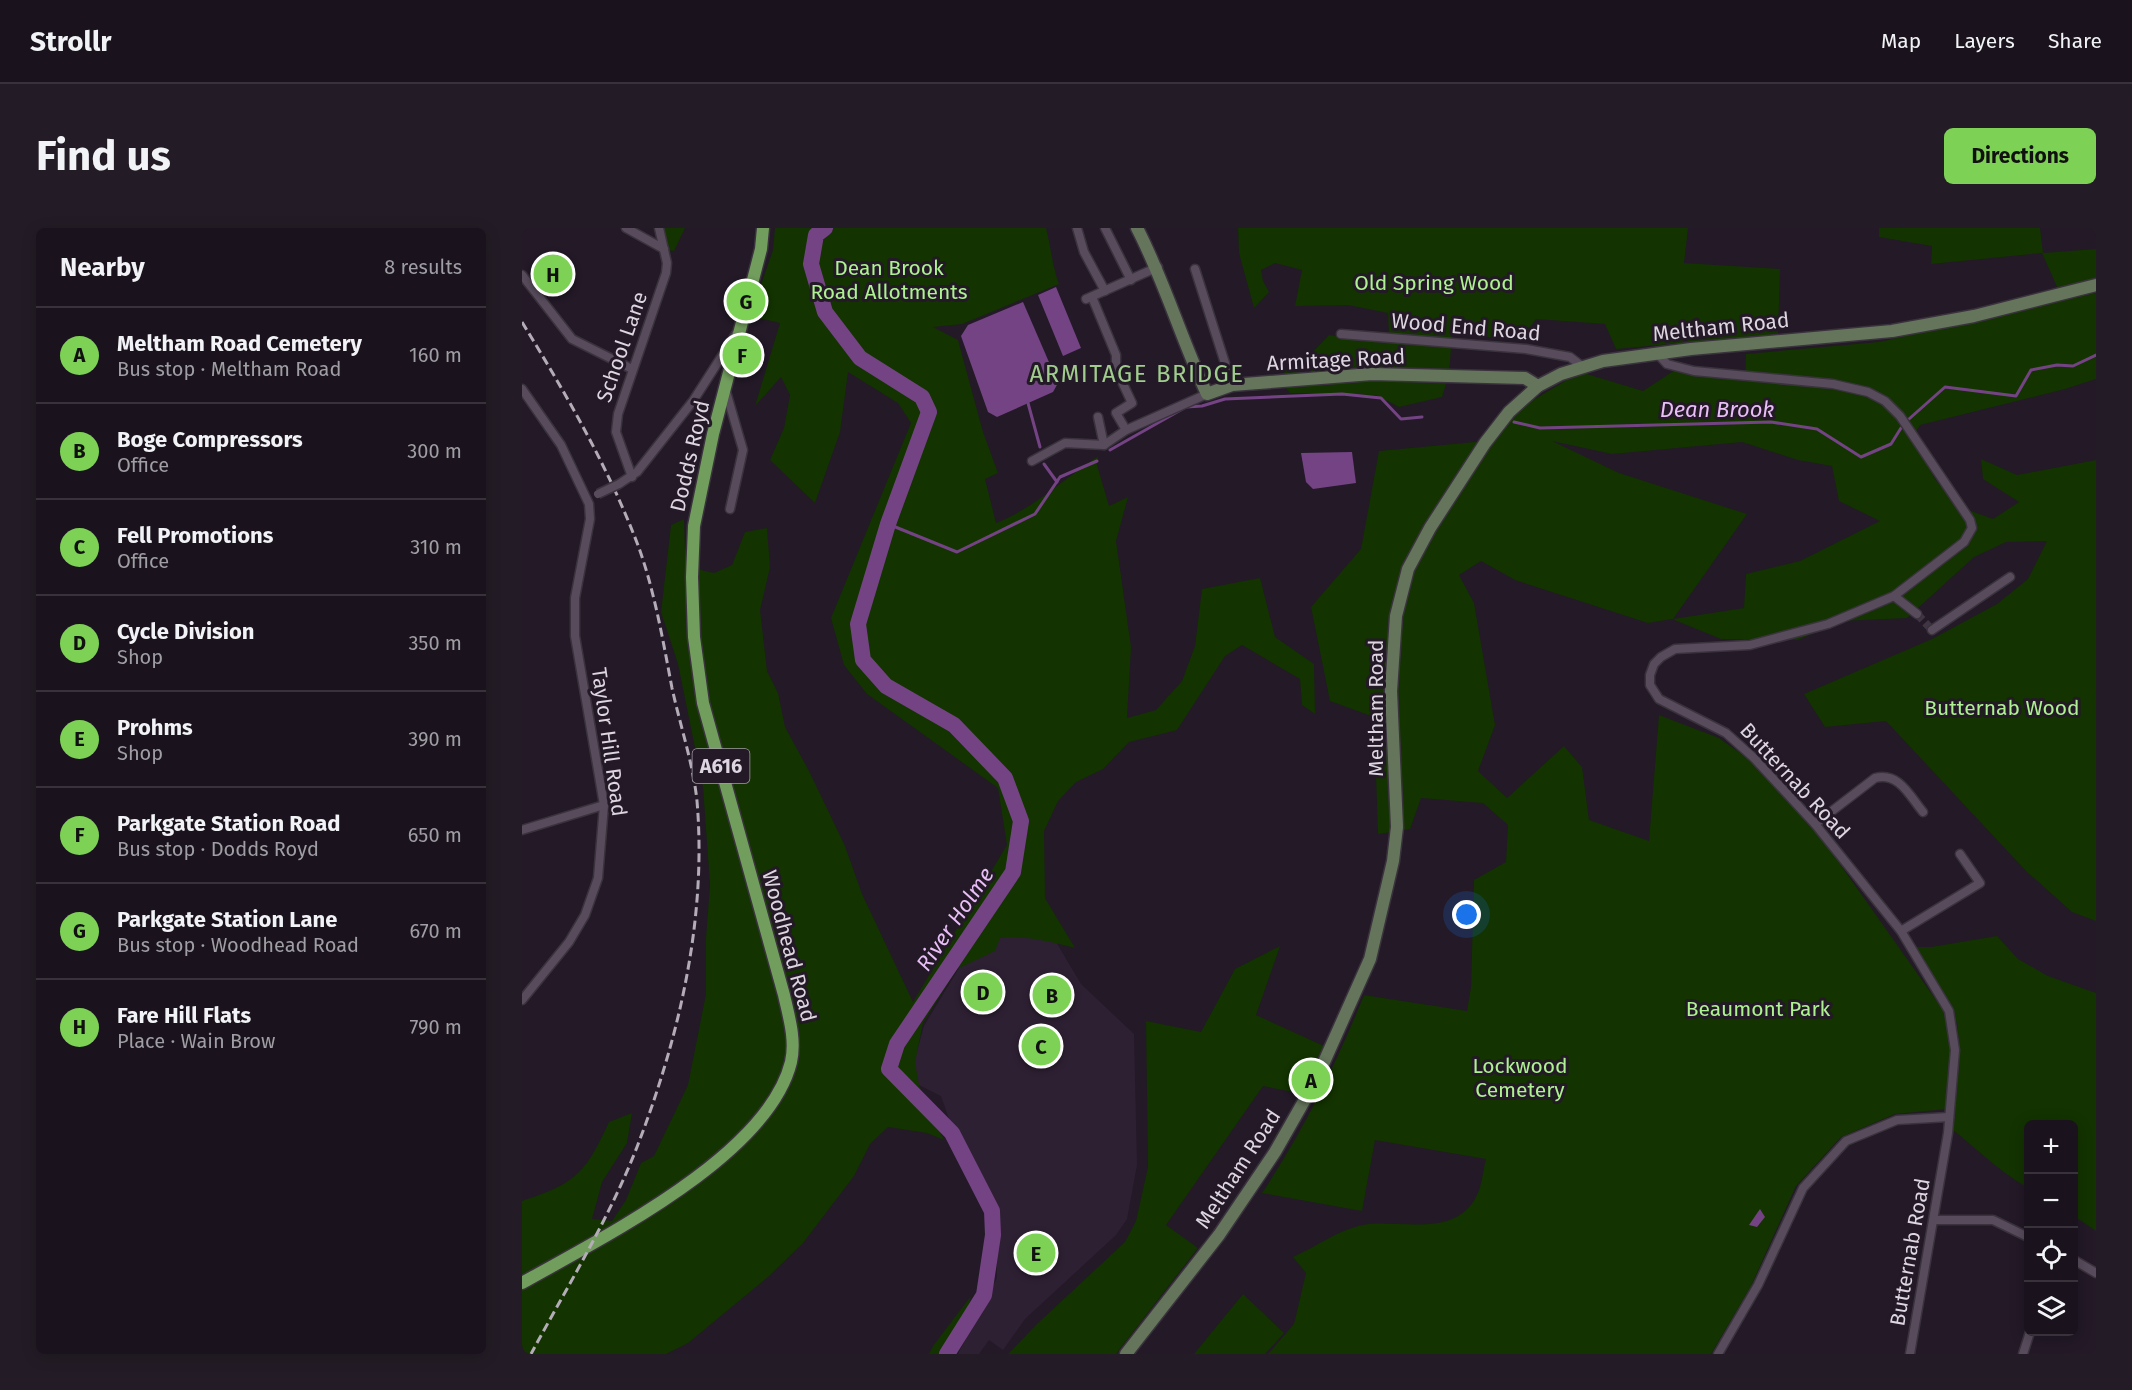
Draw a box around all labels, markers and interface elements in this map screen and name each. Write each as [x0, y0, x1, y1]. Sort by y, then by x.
text: Strollr [30, 25, 111, 58]
text: Map [1881, 28, 1921, 54]
text: Layers [1954, 28, 2015, 54]
text: Share [2048, 28, 2102, 54]
button: Directions [1944, 128, 2096, 184]
text: Find us [36, 131, 171, 181]
text: Nearby [60, 252, 145, 283]
pin: H [534, 252, 573, 296]
text: 8 results [384, 255, 462, 279]
park label: Dean Brook Road Allotments [810, 255, 968, 305]
park label: Old Spring Wood [1354, 270, 1514, 296]
pin: G [726, 278, 766, 324]
street label: School Lane [591, 288, 653, 406]
street label: Meltham Road [1651, 307, 1791, 347]
street label: Wood End Road [1390, 308, 1542, 346]
text: Meltham Road Cemetery [117, 330, 362, 357]
pin: F [722, 332, 762, 378]
text: A [74, 343, 85, 367]
text: 160 m [409, 343, 462, 367]
street label: Armitage Road [1266, 343, 1406, 377]
text: Bus stop · Meltham Road [117, 357, 341, 381]
district label: ARMITAGE BRIDGE [1029, 360, 1245, 388]
water label: Dean Brook [1660, 396, 1774, 423]
street label: Dodds Royd [665, 398, 715, 514]
text: Boge Compressors [117, 426, 303, 453]
text: B [73, 439, 86, 463]
text: 300 m [407, 439, 462, 463]
text: Office [117, 453, 169, 477]
text: Fell Promotions [117, 522, 273, 549]
text: C [74, 535, 85, 559]
text: 310 m [410, 535, 462, 559]
text: Office [117, 549, 169, 573]
text: Cycle Division [117, 618, 254, 645]
text: D [73, 631, 86, 655]
text: 350 m [408, 631, 462, 655]
street label: Meltham Road [1363, 639, 1389, 777]
text: Shop [117, 645, 163, 669]
street label: Taylor Hill Road [586, 666, 632, 818]
park label: Butternab Wood [1924, 695, 2080, 721]
text: Prohms [117, 714, 193, 741]
street label: Butternab Road [1734, 717, 1856, 845]
text: E [74, 727, 85, 751]
text: 390 m [408, 727, 462, 751]
text: Shop [117, 741, 163, 765]
road number: A616 [692, 749, 750, 783]
text: Parkgate Station Road [117, 810, 340, 837]
text: F [75, 823, 84, 847]
text: 650 m [408, 823, 462, 847]
text: Bus stop · Dodds Royd [117, 837, 319, 861]
water label: River Holme [910, 862, 1000, 976]
street label: Woodhead Road [756, 867, 822, 1025]
your location [1452, 900, 1481, 929]
text: Parkgate Station Lane [117, 906, 337, 933]
text: G [73, 919, 86, 943]
text: 670 m [410, 919, 462, 943]
text: Bus stop · Woodhead Road [117, 933, 359, 957]
pin: D [964, 970, 1002, 1014]
pin: B [1032, 972, 1072, 1017]
park label: Beaumont Park [1686, 996, 1831, 1022]
text: Fare Hill Flats [117, 1002, 251, 1029]
text: H [73, 1015, 86, 1039]
text: 790 m [409, 1015, 462, 1039]
pin: C [1022, 1024, 1060, 1068]
text: Place · Wain Brow [117, 1029, 275, 1053]
park label: Lockwood Cemetery [1472, 1053, 1568, 1103]
pin: A [1292, 1058, 1330, 1102]
street label: Meltham Road [1190, 1104, 1286, 1234]
map controls [2024, 1120, 2078, 1336]
button: + [2024, 1120, 2078, 1174]
button: − [2024, 1174, 2078, 1228]
street label: Butternab Road [1884, 1176, 1936, 1328]
button: locate [2024, 1228, 2078, 1282]
pin: E [1016, 1230, 1056, 1276]
button: layers [2024, 1282, 2078, 1336]

